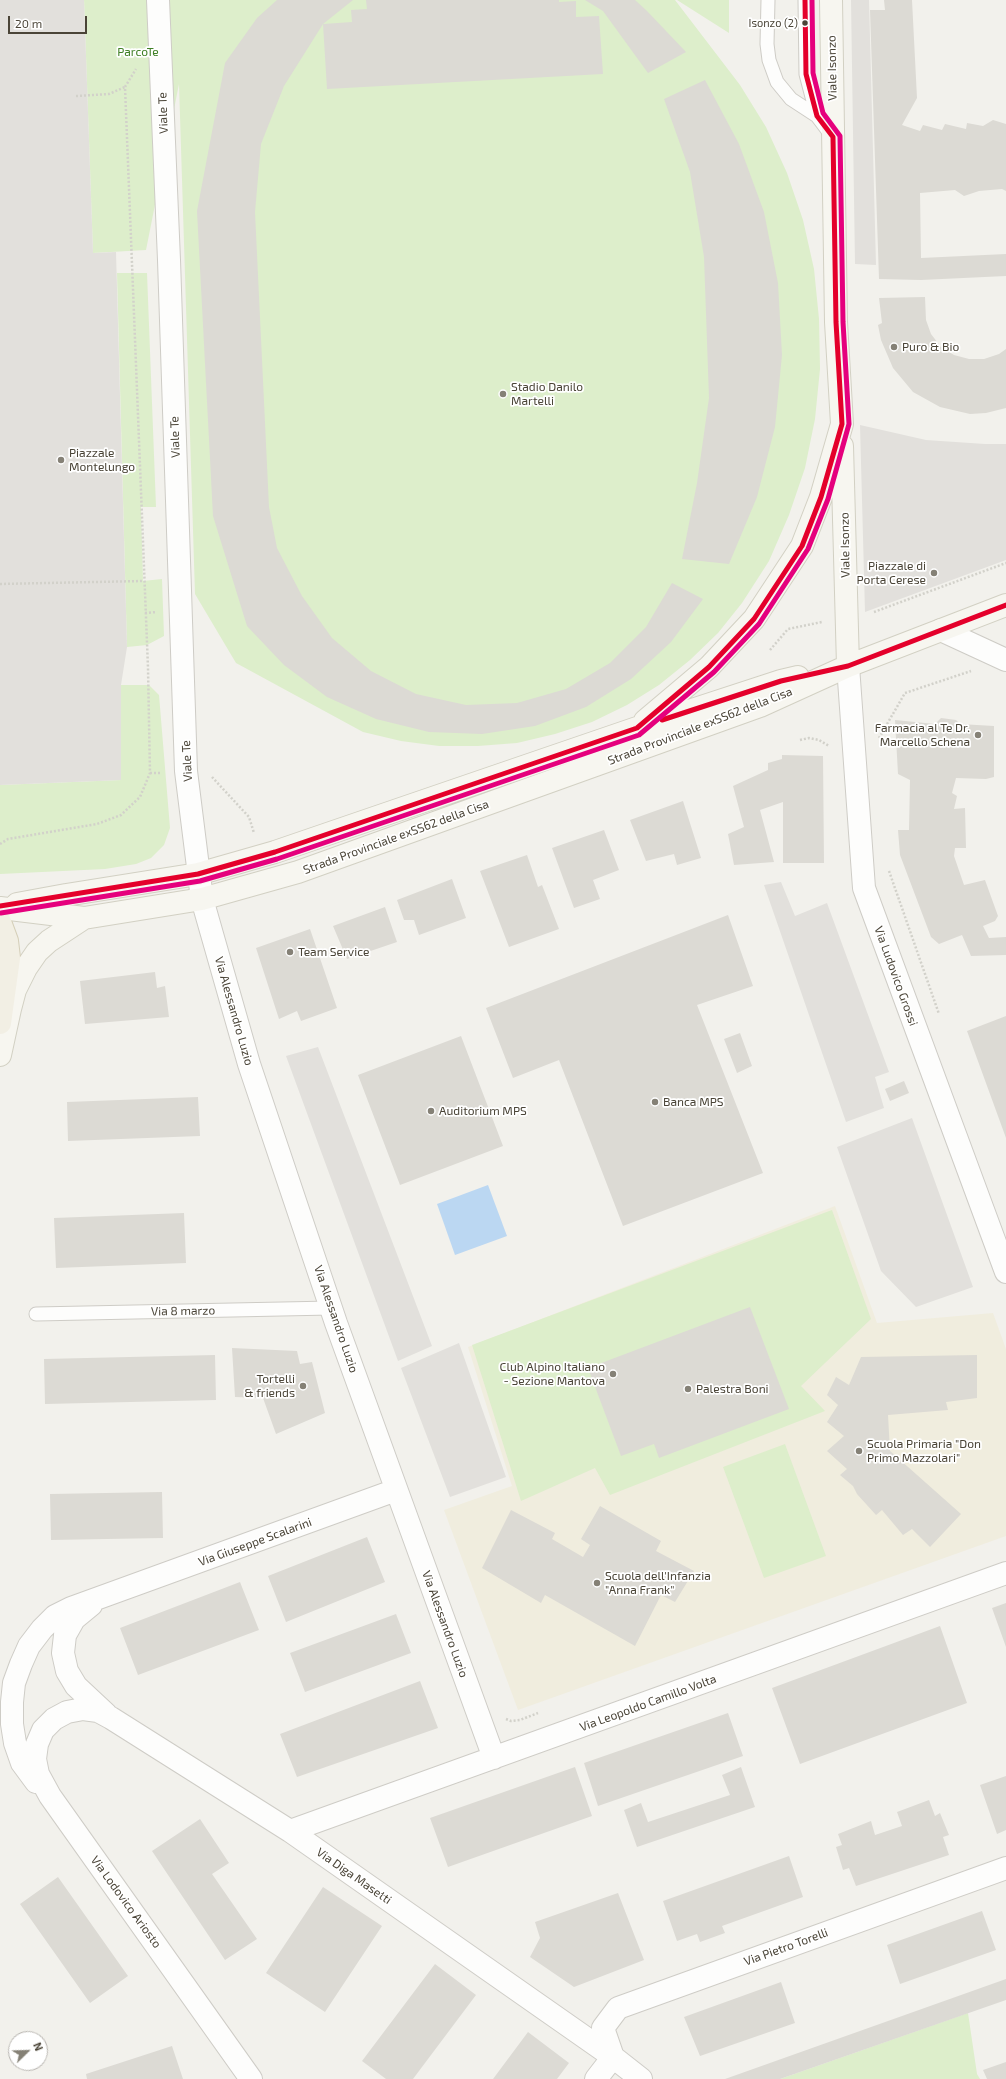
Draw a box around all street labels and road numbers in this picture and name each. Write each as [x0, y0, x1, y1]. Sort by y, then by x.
street label: Viale Isonzo [824, 35, 840, 101]
street label: Viale Te [155, 92, 171, 134]
street label: Viale Te [167, 416, 183, 458]
street label: Viale Isonzo [837, 512, 853, 578]
street label: Strada Provinciale exSS62 della Cisa [606, 684, 794, 768]
street label: Viale Te [179, 740, 195, 782]
street label: Strada Provinciale exSS62 della Cisa [301, 797, 491, 877]
street label: Via Ludovico Grossi [871, 924, 921, 1028]
street label: Via Alessandro Luzio [212, 955, 256, 1067]
street label: Via Alessandro Luzio [311, 1263, 361, 1375]
street label: Via 8 marzo [151, 1303, 215, 1319]
street label: Via Giuseppe Scalarini [196, 1515, 314, 1569]
street label: Via Alessandro Luzio [419, 1569, 471, 1679]
street label: Via Leopoldo Camillo Volta [578, 1672, 718, 1734]
street label: Via Diga Masetti [314, 1845, 394, 1907]
street label: Via Lodovico Ariosto [88, 1853, 164, 1951]
street label: Via Pietro Torelli [742, 1925, 830, 1969]

